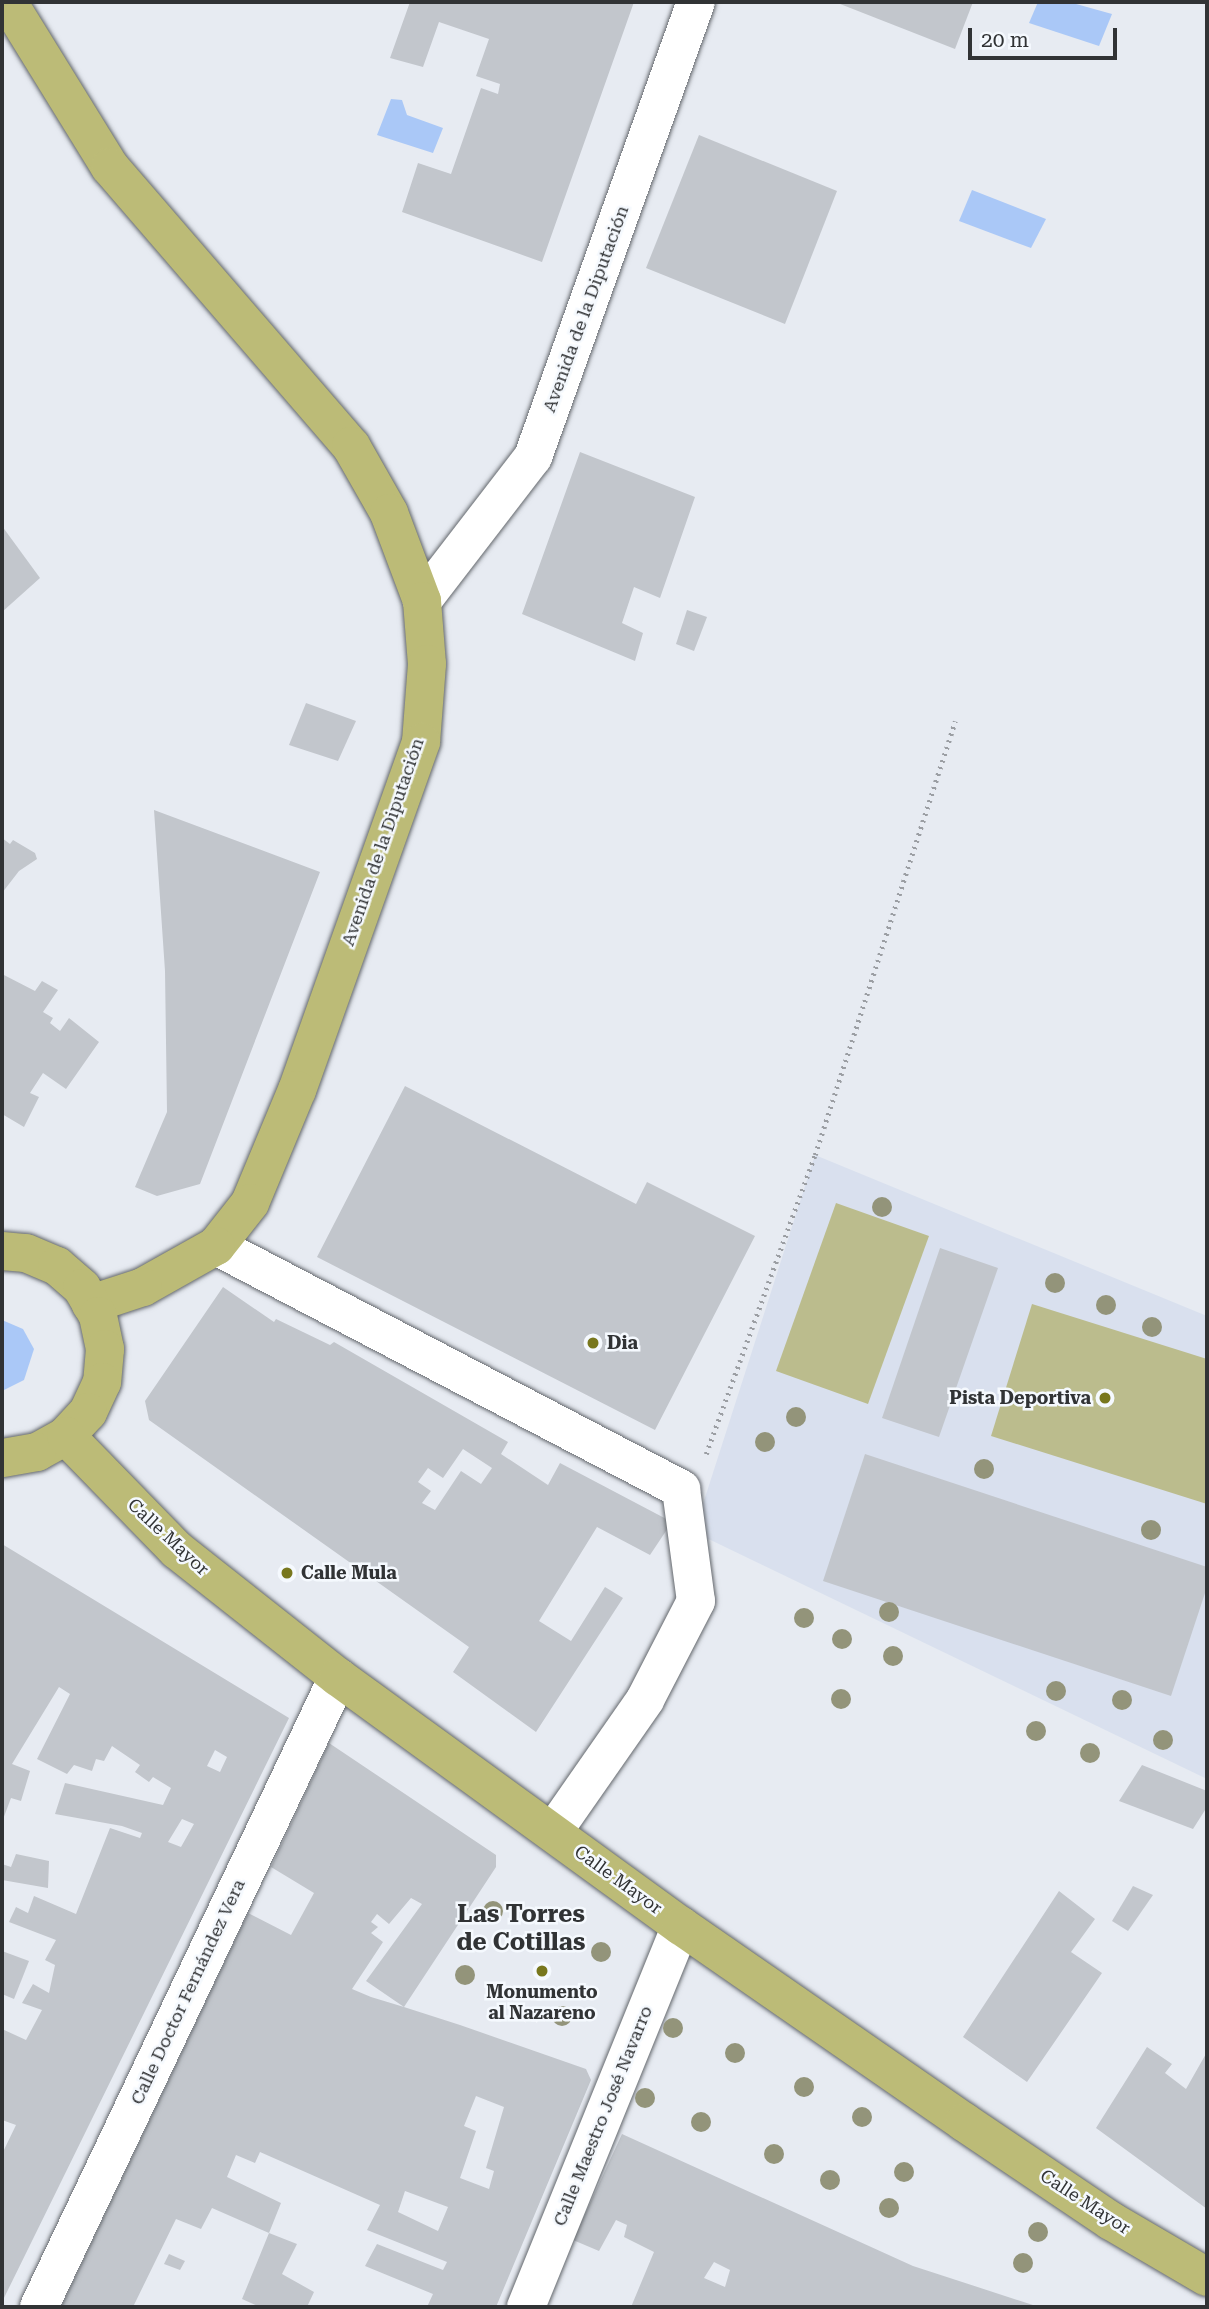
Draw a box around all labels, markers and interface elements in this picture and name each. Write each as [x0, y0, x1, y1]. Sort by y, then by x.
scale bar [971, 14, 1120, 58]
text: 20 m [981, 28, 1029, 52]
street label: Avenida de la Diputación [539, 203, 633, 415]
street label: Avenida de la Diputación [337, 735, 429, 949]
place label: Dia [607, 1332, 638, 1354]
marker: Dia [585, 1335, 601, 1351]
place label: Pista Deportiva [949, 1387, 1091, 1409]
marker: Pista Deportiva [1097, 1390, 1113, 1406]
street label: Calle Mayor [123, 1494, 213, 1580]
place label: Calle Mula [301, 1562, 397, 1584]
marker: Calle Mula [279, 1565, 295, 1581]
street label: Calle Mayor [570, 1841, 666, 1919]
street label: Calle Doctor Fernández Vera [126, 1876, 250, 2108]
district label: Las Torres de Cotillas [457, 1901, 585, 1957]
marker: Monumento al Nazareno [534, 1963, 550, 1979]
place label: Monumento al Nazareno [486, 1982, 598, 2024]
street label: Calle Maestro José Navarro [549, 2003, 657, 2229]
street label: Calle Mayor [1036, 2165, 1134, 2239]

